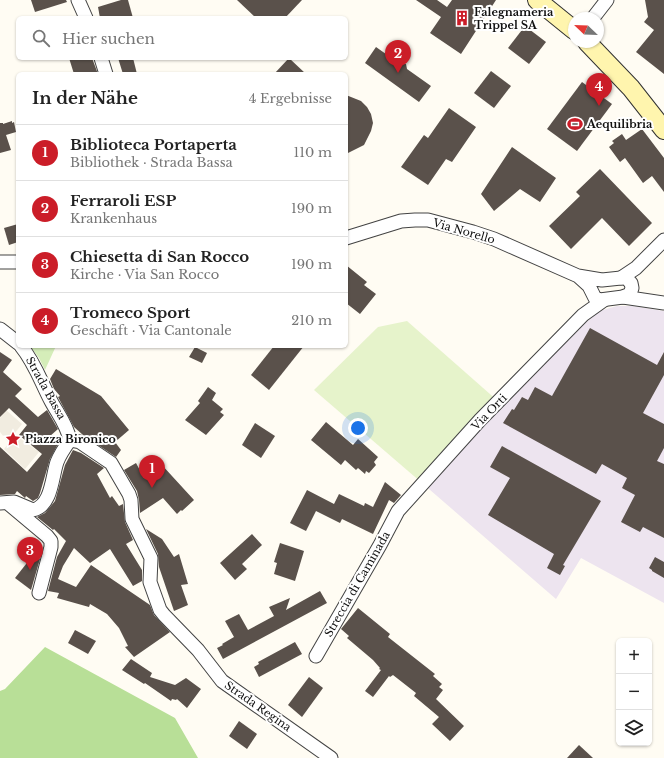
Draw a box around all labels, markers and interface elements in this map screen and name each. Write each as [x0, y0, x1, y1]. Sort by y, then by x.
place label: Falegnameria Trippel SA [474, 5, 554, 32]
building icon: Falegnameria Trippel SA [453, 9, 471, 27]
north arrow [568, 12, 604, 48]
search box [16, 16, 348, 60]
icon: search [30, 27, 52, 49]
text: Hier suchen [62, 29, 155, 48]
pin: 2 [385, 40, 411, 73]
pin: 4 [586, 73, 612, 106]
text: In der Nähe [32, 88, 138, 109]
text: 4 Ergebnisse [249, 90, 332, 107]
sports icon: Aequilibria [566, 115, 584, 133]
place label: Aequilibria [586, 117, 653, 131]
text: Biblioteca Portaperta [70, 135, 237, 154]
text: 1 [42, 144, 48, 161]
text: 110 m [293, 144, 332, 161]
text: Bibliothek · Strada Bassa [70, 154, 233, 171]
text: Ferraroli ESP [70, 191, 176, 210]
text: 2 [41, 200, 49, 217]
text: 190 m [291, 200, 332, 217]
text: Krankenhaus [70, 210, 157, 227]
street label: Via Norello [430, 215, 497, 247]
text: Chiesetta di San Rocco [70, 247, 249, 266]
text: 3 [41, 256, 49, 273]
text: 190 m [291, 256, 332, 273]
text: Kirche · Via San Rocco [70, 266, 219, 283]
text: Tromeco Sport [70, 303, 190, 322]
text: 4 [41, 312, 49, 329]
text: 210 m [291, 312, 332, 329]
text: Geschäft · Via Cantonale [70, 322, 232, 339]
street label: Strada Bassa [23, 354, 69, 423]
street label: Via Orti [468, 391, 510, 434]
your location [348, 418, 368, 438]
place icon: Piazza Bironico [4, 430, 22, 448]
place label: Piazza Bironico [25, 432, 116, 446]
pin: 1 [139, 455, 165, 488]
street label: Streccia di Caminada [321, 528, 393, 639]
pin: 3 [17, 537, 43, 570]
map controls [616, 638, 652, 746]
button: + [616, 638, 652, 674]
button: − [616, 674, 652, 710]
street label: Strada Regina [222, 678, 295, 735]
button: layers [616, 710, 652, 746]

